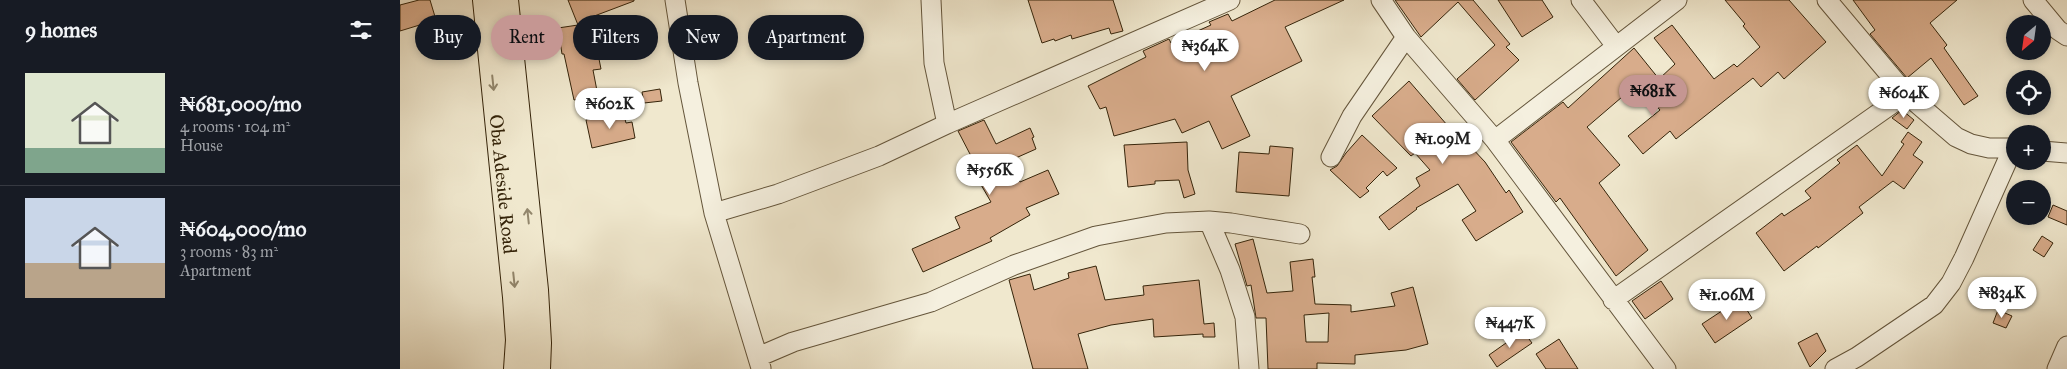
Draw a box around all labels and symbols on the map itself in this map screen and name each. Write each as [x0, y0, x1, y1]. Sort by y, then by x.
north arrow [2006, 15, 2051, 60]
pin: ₦364K [1170, 30, 1240, 72]
pin: ₦681K [1618, 74, 1688, 117]
one-way arrow [488, 75, 498, 91]
pin: ₦604K [1869, 76, 1939, 119]
pin: ₦602K [575, 88, 645, 130]
street label: Oba Adeside Road [485, 113, 522, 255]
pin: ₦1.09M [1402, 122, 1484, 165]
pin: ₦556K [955, 154, 1025, 196]
one-way arrow [523, 208, 533, 224]
one-way arrow [509, 271, 518, 287]
pin: ₦834K [1967, 276, 2037, 319]
pin: ₦1.06M [1686, 278, 1768, 321]
pin: ₦447K [1475, 306, 1545, 349]

